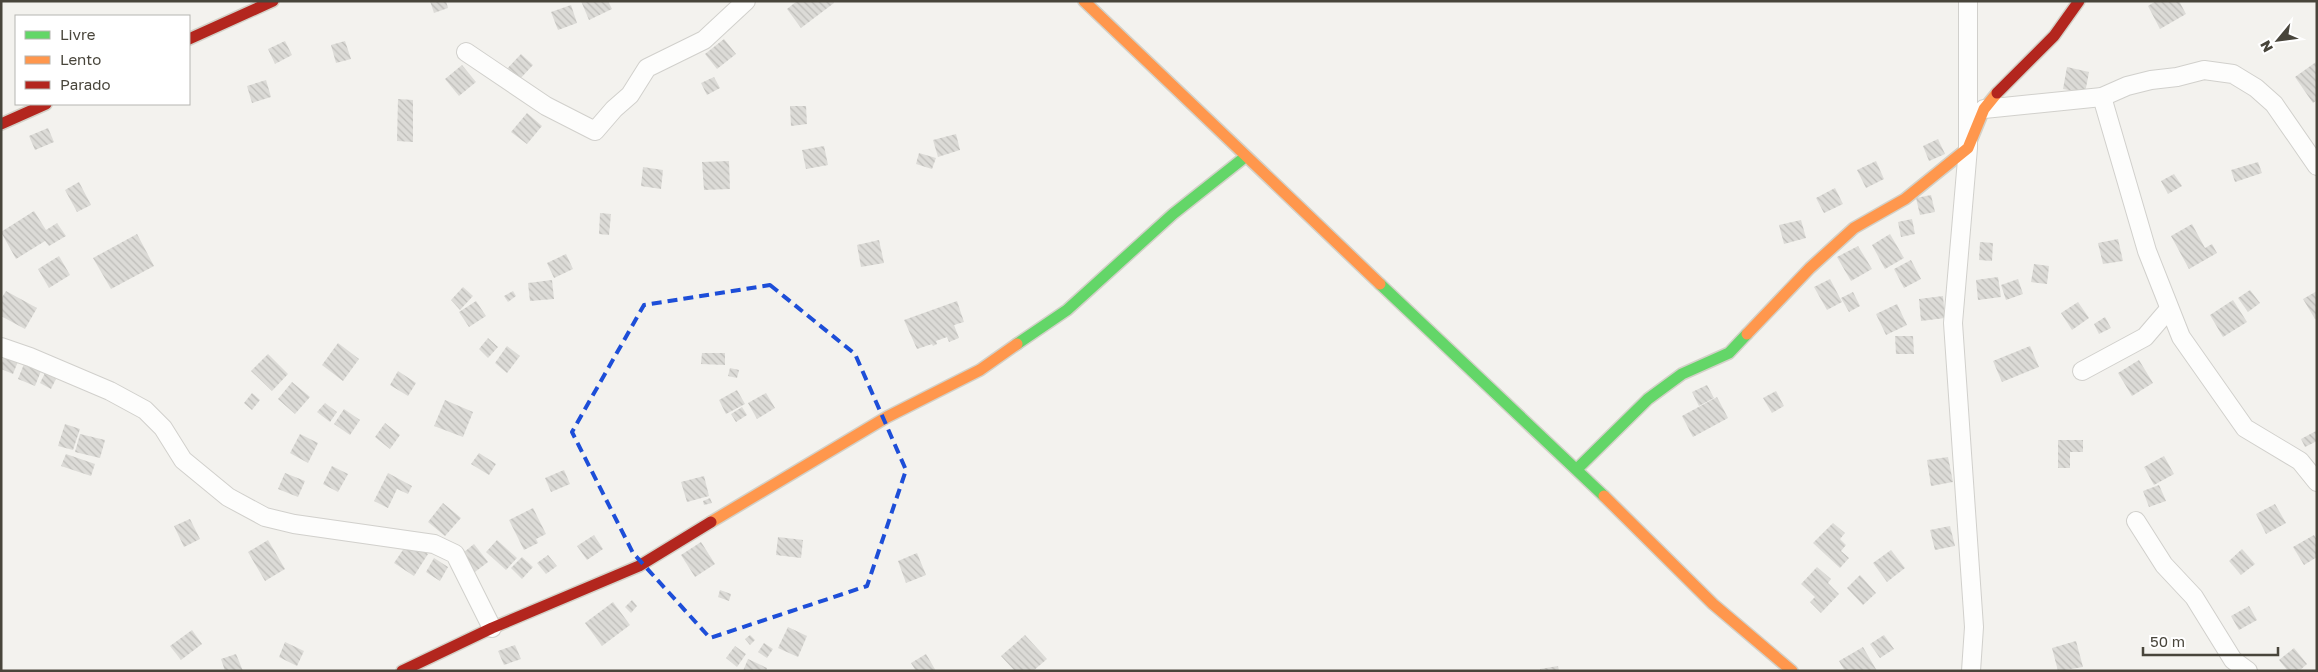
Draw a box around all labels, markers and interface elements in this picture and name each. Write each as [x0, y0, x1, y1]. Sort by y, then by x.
legend [15, 15, 190, 105]
north arrow [2253, 15, 2303, 65]
text: Livre [60, 25, 96, 43]
text: N [2256, 38, 2276, 55]
text: Lento [60, 50, 101, 68]
text: Parado [60, 75, 111, 93]
scale bar [2143, 624, 2278, 656]
text: 50 m [2150, 632, 2185, 650]

